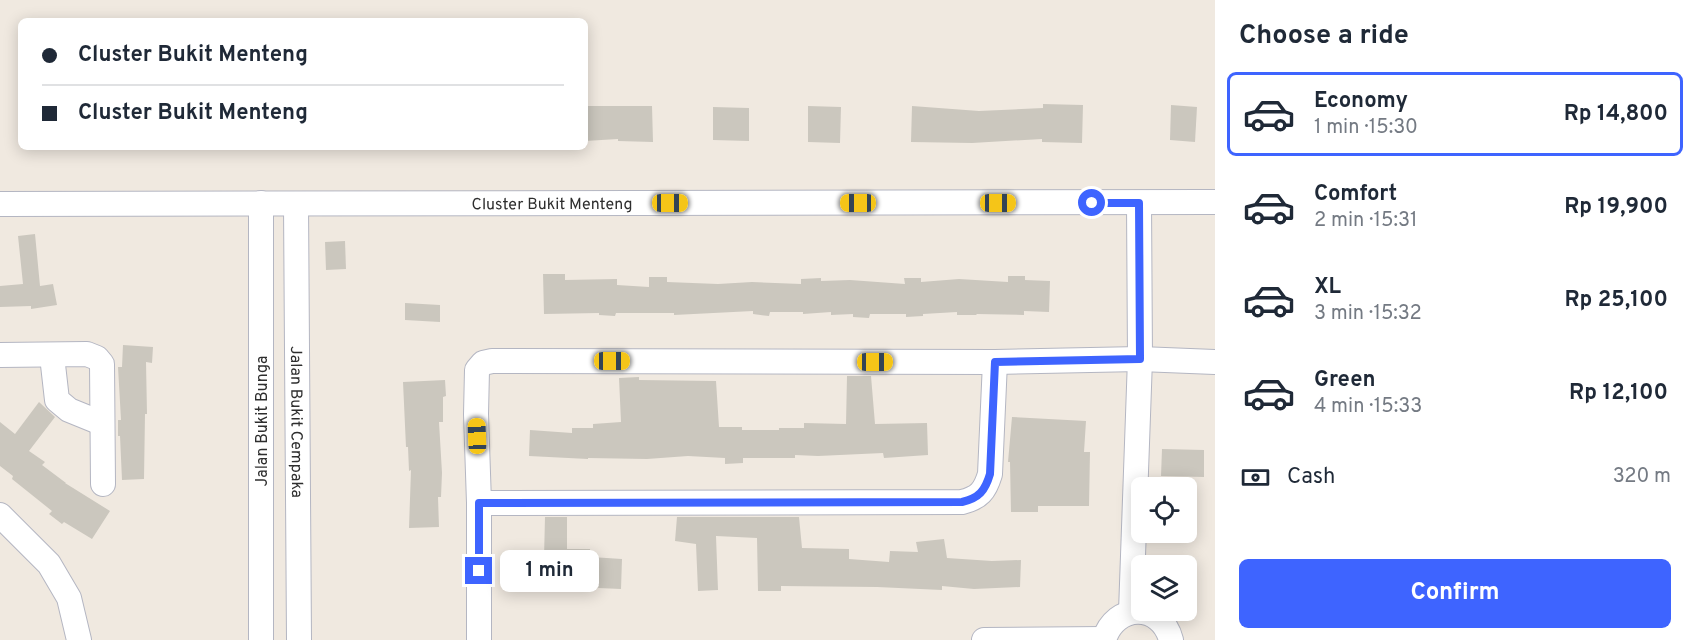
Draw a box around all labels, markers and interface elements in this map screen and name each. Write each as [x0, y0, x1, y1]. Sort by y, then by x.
text: Choose a ride [1239, 19, 1409, 53]
text: Cluster Bukit Menteng [78, 42, 308, 69]
icon: car [1242, 87, 1296, 141]
text: Economy [1314, 88, 1408, 115]
text: Cluster Bukit Menteng [78, 100, 308, 127]
text: Rp 14,800 [1564, 101, 1668, 128]
text: 1 min · 15:30 [1314, 115, 1418, 141]
icon: car [1242, 180, 1296, 234]
text: Comfort [1314, 181, 1397, 208]
route start [1078, 189, 1105, 216]
car [652, 194, 688, 212]
car [840, 194, 876, 212]
car [980, 194, 1016, 212]
text: Rp 19,900 [1564, 194, 1668, 221]
street label: Cluster Bukit Menteng [472, 195, 632, 215]
text: 2 min · 15:31 [1314, 208, 1417, 234]
icon: car [1242, 273, 1296, 327]
text: XL [1314, 274, 1341, 301]
text: Rp 25,100 [1564, 287, 1668, 314]
text: 3 min · 15:32 [1314, 301, 1422, 327]
street label: Jalan Bukit Cempaka [285, 346, 306, 498]
car [594, 352, 630, 370]
car [857, 353, 893, 371]
street label: Jalan Bukit Bunga [253, 355, 273, 487]
icon: car [1242, 366, 1296, 420]
text: Green [1314, 367, 1376, 394]
text: Rp 12,100 [1569, 380, 1668, 407]
text: 4 min · 15:33 [1314, 394, 1422, 420]
car [467, 418, 487, 454]
icon: cash [1239, 461, 1272, 494]
text: Cash [1287, 464, 1336, 491]
text: 320 m [1613, 464, 1671, 490]
map controls [1131, 477, 1197, 621]
button: locate [1131, 477, 1197, 543]
callout: 1 min [500, 550, 599, 592]
button: layers [1131, 555, 1197, 621]
route end [465, 557, 492, 584]
text: 1 min [525, 558, 574, 584]
button: Confirm [1239, 559, 1671, 628]

